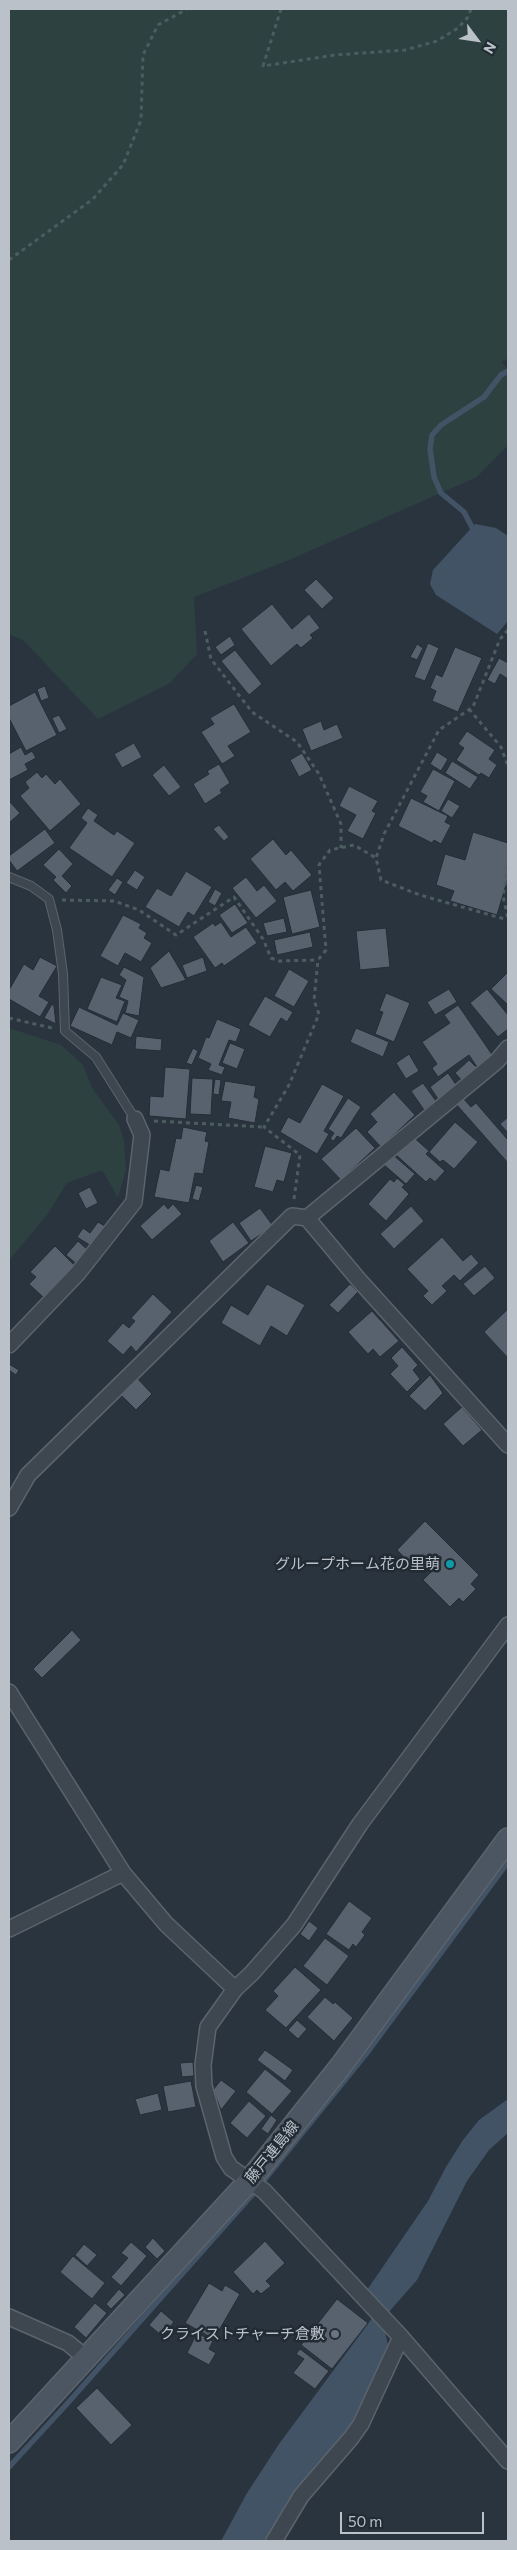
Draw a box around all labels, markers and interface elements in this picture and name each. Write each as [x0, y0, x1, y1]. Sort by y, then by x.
north arrow [452, 15, 502, 65]
text: N [480, 39, 500, 57]
place label: グループホーム花の里萌 [275, 1555, 440, 1573]
marker: グループホーム花の里萌 [444, 1558, 456, 1570]
street label: 藤戸連島線 [241, 2117, 303, 2187]
place label: クライストチャーチ倉敷 [160, 2325, 325, 2343]
marker: クライストチャーチ倉敷 [329, 2328, 341, 2340]
scale bar [342, 2502, 486, 2534]
text: 50 m [348, 2512, 382, 2530]

